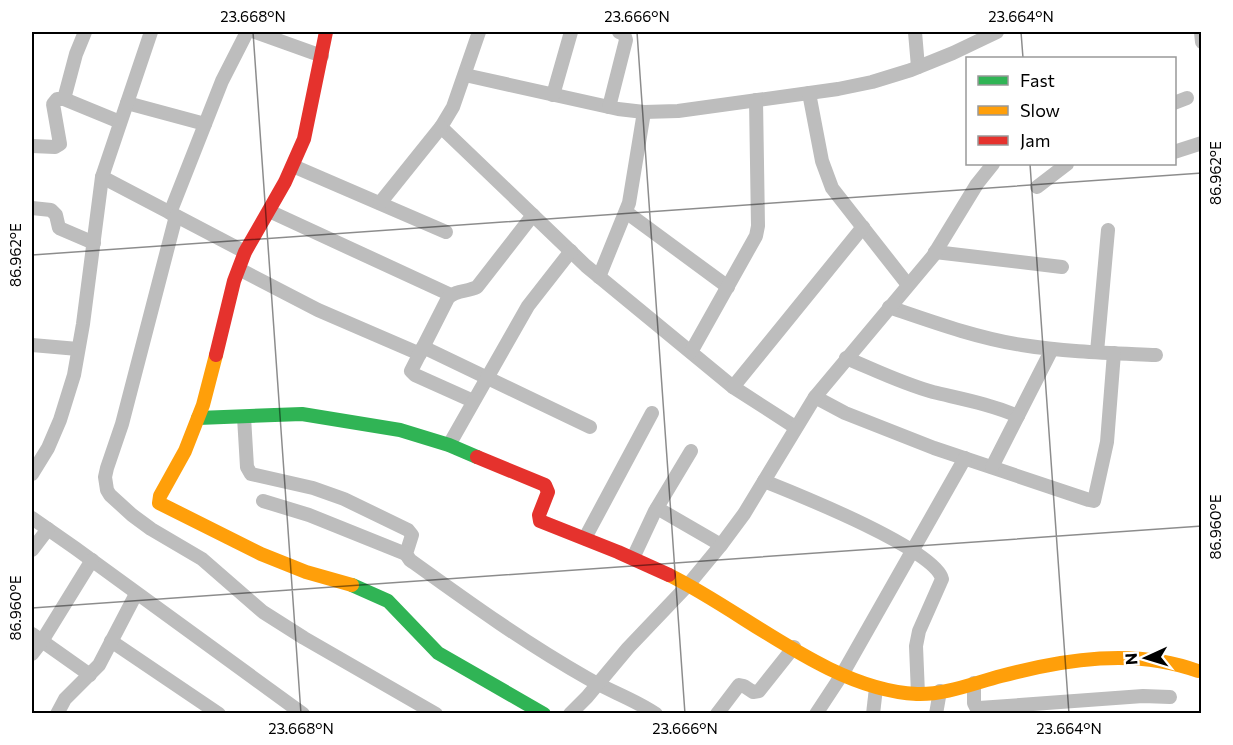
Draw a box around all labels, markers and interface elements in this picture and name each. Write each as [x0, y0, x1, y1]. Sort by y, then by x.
text: 23.668°N [220, 7, 286, 25]
text: 23.666°N [604, 7, 670, 25]
text: 23.664°N [988, 7, 1054, 25]
legend [966, 57, 1176, 165]
text: Fast [1020, 69, 1055, 91]
text: Slow [1020, 99, 1060, 121]
text: Jam [1020, 129, 1050, 151]
text: 86.962°E [1206, 141, 1224, 205]
text: 86.962°E [6, 223, 24, 287]
text: 86.960°E [1206, 494, 1224, 560]
text: 86.960°E [6, 575, 24, 641]
north arrow [1116, 628, 1176, 688]
text: N [1121, 652, 1140, 666]
text: 23.668°N [268, 719, 334, 737]
text: 23.666°N [652, 719, 718, 737]
text: 23.664°N [1036, 719, 1102, 737]

